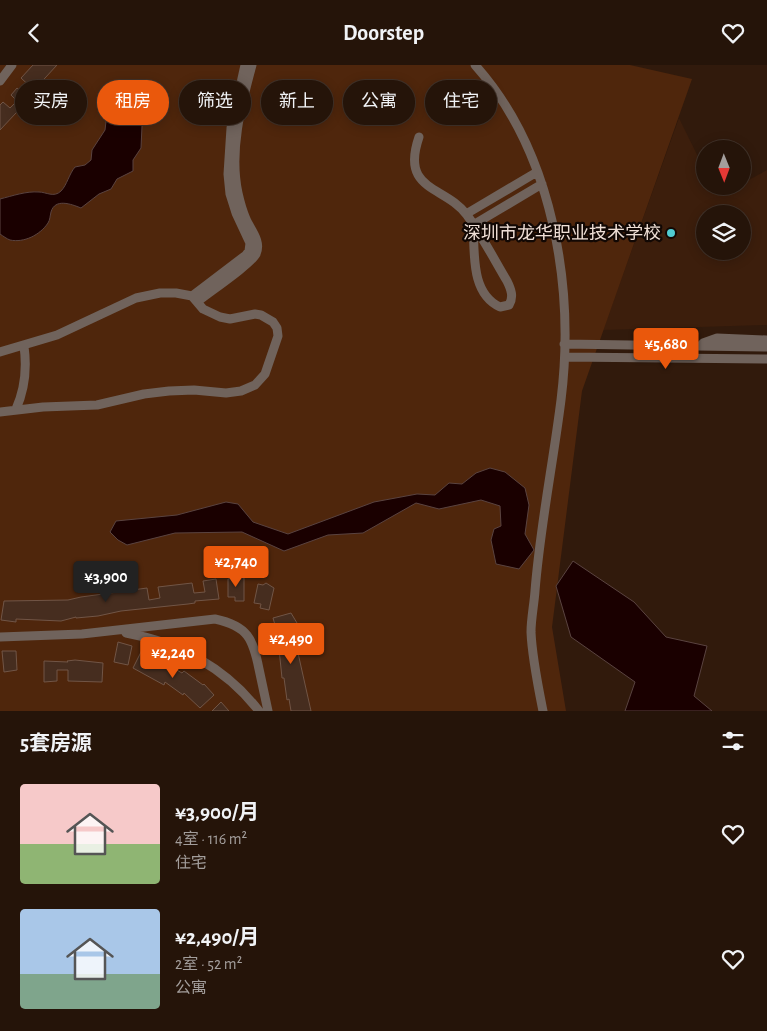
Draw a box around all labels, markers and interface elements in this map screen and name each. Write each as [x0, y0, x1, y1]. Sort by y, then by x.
icon: back [20, 19, 48, 47]
icon: heart [719, 19, 747, 47]
text: Doorstep [343, 22, 424, 44]
chip: 买房 [15, 80, 87, 125]
chip: 租房 [97, 80, 169, 125]
chip: 筛选 [179, 80, 251, 125]
chip: 新上 [261, 80, 333, 125]
chip: 公寓 [343, 80, 415, 125]
chip: 住宅 [425, 80, 497, 125]
north arrow [696, 140, 751, 195]
map controls [696, 140, 751, 260]
button: layers [696, 205, 751, 260]
place label: 深圳市龙华职业技术学校 [463, 223, 661, 243]
marker: 深圳市龙华职业技术学校 [665, 227, 677, 239]
pin: ¥5,680 [625, 327, 707, 370]
text: ¥5,680 [645, 336, 687, 352]
pin: ¥2,740 [195, 545, 277, 588]
text: ¥2,740 [215, 554, 257, 570]
pin: ¥3,900 [65, 561, 147, 603]
text: ¥3,900 [84, 569, 128, 585]
pin: ¥2,490 [250, 623, 332, 665]
text: ¥2,490 [269, 631, 313, 647]
pin: ¥2,240 [132, 637, 214, 679]
text: ¥2,240 [151, 645, 195, 661]
icon: filters [719, 727, 747, 755]
text: 5套房源 [20, 733, 92, 754]
text: ¥3,900/月 [175, 802, 259, 823]
icon: home [60, 804, 120, 864]
icon: heart [719, 820, 747, 848]
text: 4室 · 116 m² [175, 831, 247, 847]
text: 住宅 [175, 855, 207, 871]
text: ¥2,490/月 [175, 927, 259, 948]
icon: home [60, 929, 120, 989]
icon: heart [719, 945, 747, 973]
text: 2室 · 52 m² [175, 956, 242, 972]
text: 公寓 [175, 980, 207, 996]

